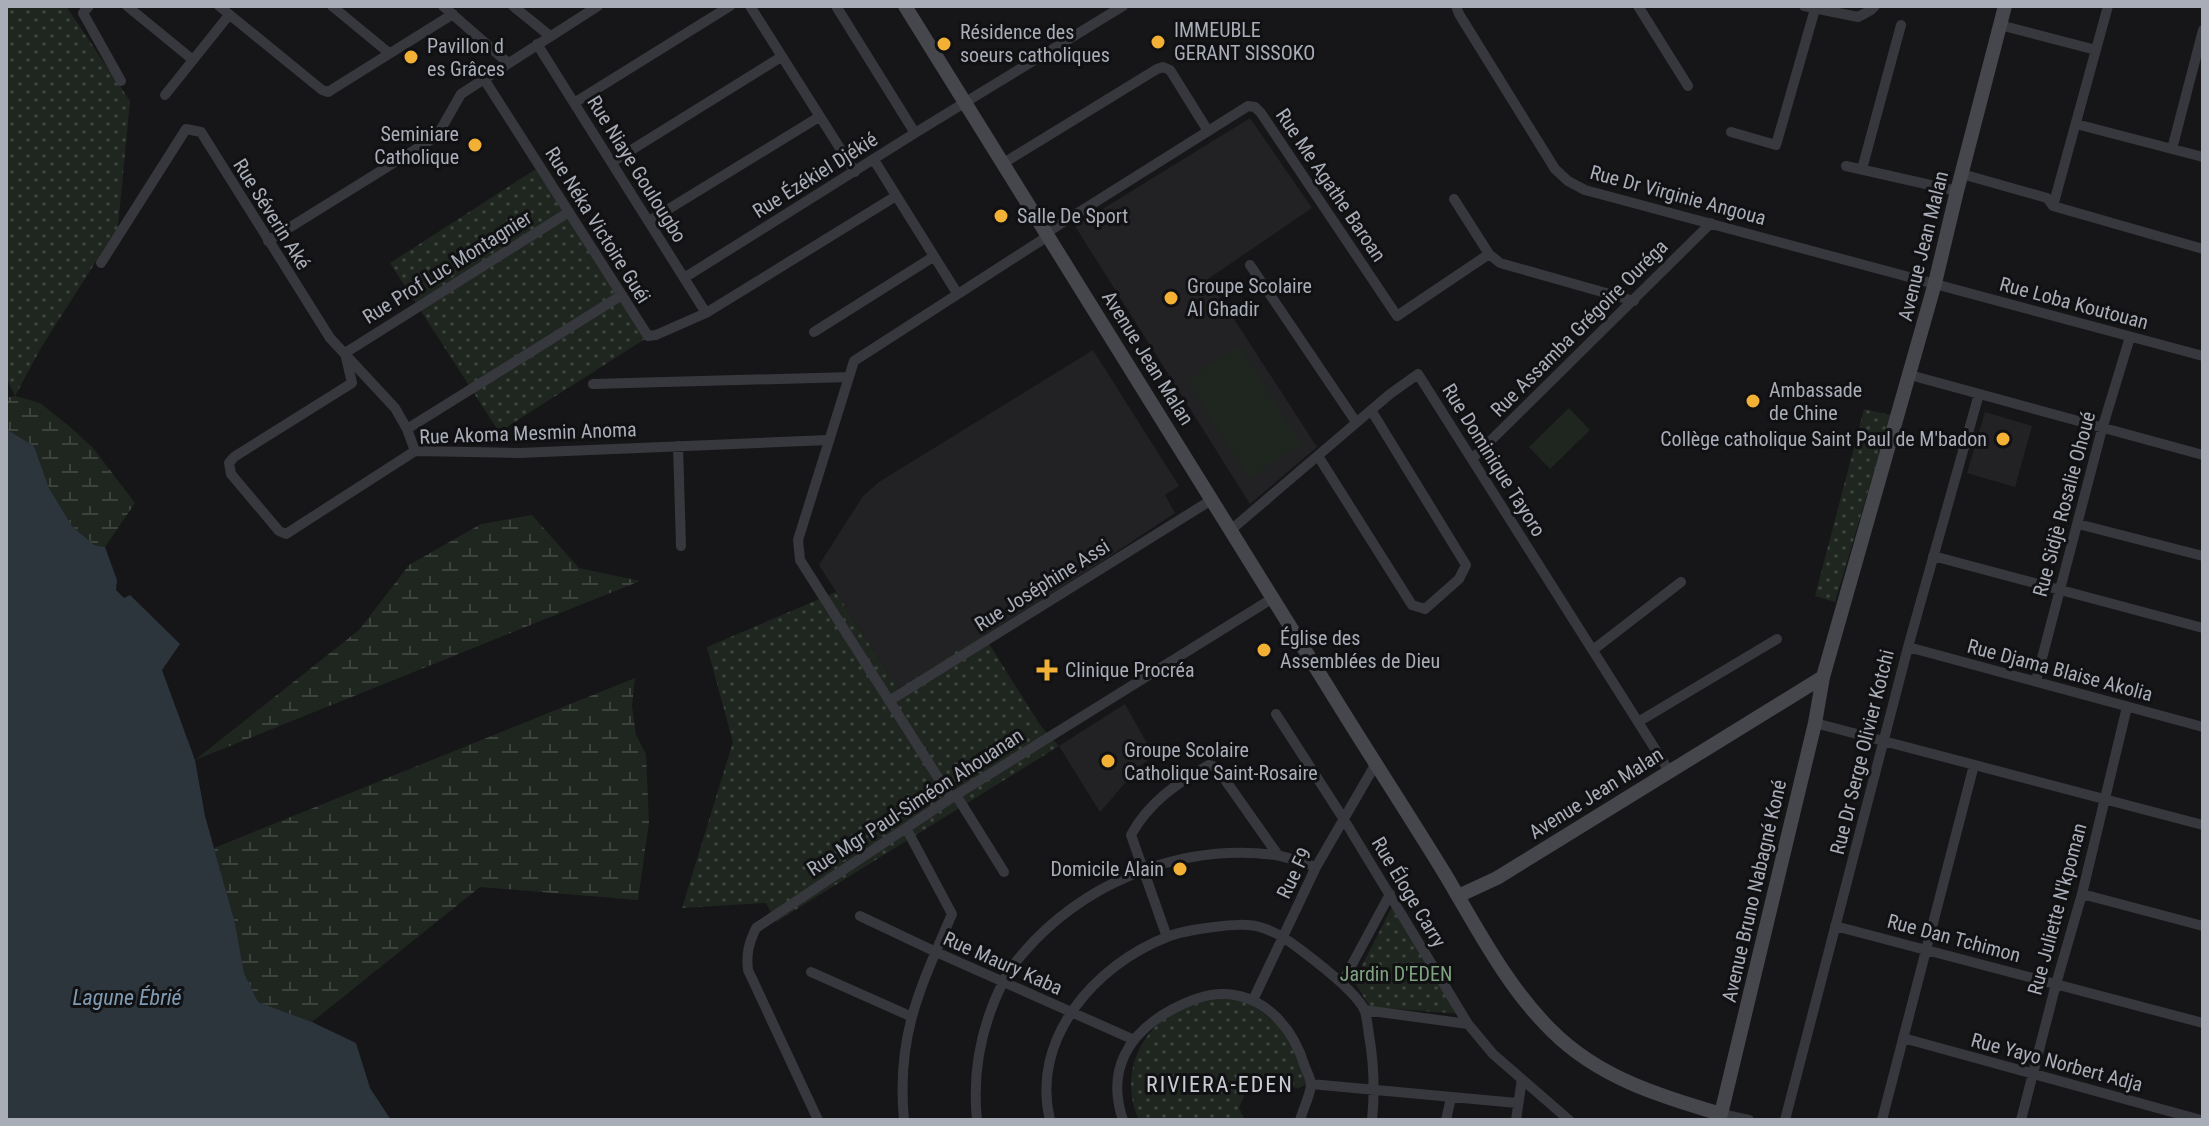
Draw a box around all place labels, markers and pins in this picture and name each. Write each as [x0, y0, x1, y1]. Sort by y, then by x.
place label: IMMEUBLE GERANT SISSOKO [1174, 18, 1315, 65]
place label: Résidence des soeurs catholiques [960, 20, 1110, 67]
marker: IMMEUBLE GERANT SISSOKO [1149, 33, 1167, 51]
place label: Pavillon d es Grâces [427, 34, 505, 81]
marker: Résidence des soeurs catholiques [935, 35, 953, 53]
marker: Pavillon d es Grâces [402, 48, 420, 66]
place label: Seminiare Catholique [374, 122, 459, 169]
marker: Seminiare Catholique [466, 136, 484, 154]
place label: Salle De Sport [1017, 204, 1128, 228]
marker: Salle De Sport [992, 207, 1010, 225]
place label: Groupe Scolaire Al Ghadir [1187, 274, 1312, 321]
marker: Groupe Scolaire Al Ghadir [1162, 289, 1180, 307]
place label: Ambassade de Chine [1769, 378, 1862, 425]
marker: Ambassade de Chine [1744, 392, 1762, 410]
place label: Collège catholique Saint Paul de M'badon [1660, 427, 1987, 451]
marker: Collège catholique Saint Paul de M'badon [1994, 430, 2012, 448]
place label: Église des Assemblées de Dieu [1280, 626, 1440, 673]
marker: Église des Assemblées de Dieu [1255, 641, 1273, 659]
place label: Clinique Procréa [1065, 658, 1195, 682]
marker: Clinique Procréa [1036, 659, 1058, 681]
place label: Groupe Scolaire Catholique Saint-Rosaire [1124, 738, 1318, 785]
marker: Groupe Scolaire Catholique Saint-Rosaire [1099, 752, 1117, 770]
place label: Domicile Alain [1051, 857, 1164, 881]
marker: Domicile Alain [1171, 860, 1189, 878]

